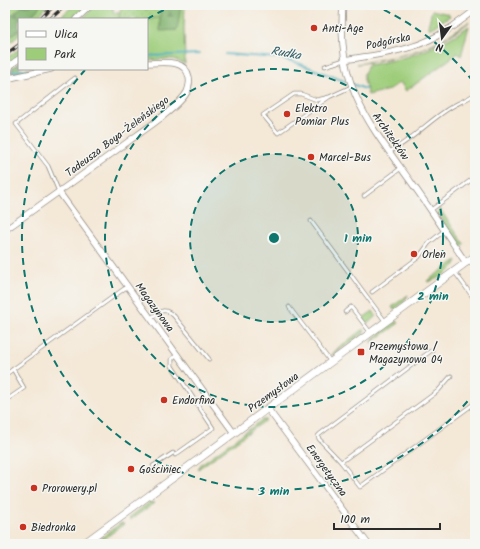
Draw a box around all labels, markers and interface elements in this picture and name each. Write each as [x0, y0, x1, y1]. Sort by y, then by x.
legend [18, 18, 148, 70]
north arrow [422, 18, 462, 58]
place label: Anti-Age [322, 20, 363, 38]
marker: Anti-Age [309, 23, 319, 33]
text: Ulica [54, 25, 78, 44]
street label: Podgórska [364, 28, 412, 55]
text: N [434, 37, 445, 56]
water label: Rudka [269, 42, 304, 66]
text: Park [54, 45, 76, 64]
street label: Tadeusza Boya-Żeleńskiego [62, 92, 173, 182]
place label: Elektro Pomiar Plus [295, 100, 349, 131]
marker: Elektro Pomiar Plus [282, 109, 292, 119]
street label: Architektów [367, 109, 414, 165]
place label: Marcel-Bus [319, 149, 371, 167]
marker: Marcel-Bus [306, 152, 316, 162]
text: 1 min [344, 229, 372, 248]
centre of rings [267, 231, 281, 245]
place label: Orlen [422, 246, 446, 264]
marker: Orlen [409, 249, 419, 259]
street label: Magazynowa [130, 279, 178, 336]
text: 2 min [417, 287, 449, 306]
place label: Przemysłowa / Magazynowa 04 [369, 338, 443, 369]
marker: Przemysłowa / Magazynowa 04 [356, 347, 366, 357]
street label: Przemysłowa [244, 368, 303, 418]
place label: Endorfina [172, 392, 215, 410]
marker: Endorfina [159, 395, 169, 405]
street label: Energetyczna [301, 441, 351, 501]
place label: Gościniec [139, 461, 181, 479]
marker: Gościniec [126, 464, 136, 474]
place label: Prorowery.pl [42, 480, 97, 498]
text: 3 min [258, 482, 290, 501]
marker: Prorowery.pl [29, 483, 39, 493]
scale bar [334, 505, 440, 531]
text: 100 m [340, 510, 371, 529]
place label: Biedronka [31, 519, 76, 537]
marker: Biedronka [18, 522, 28, 532]

